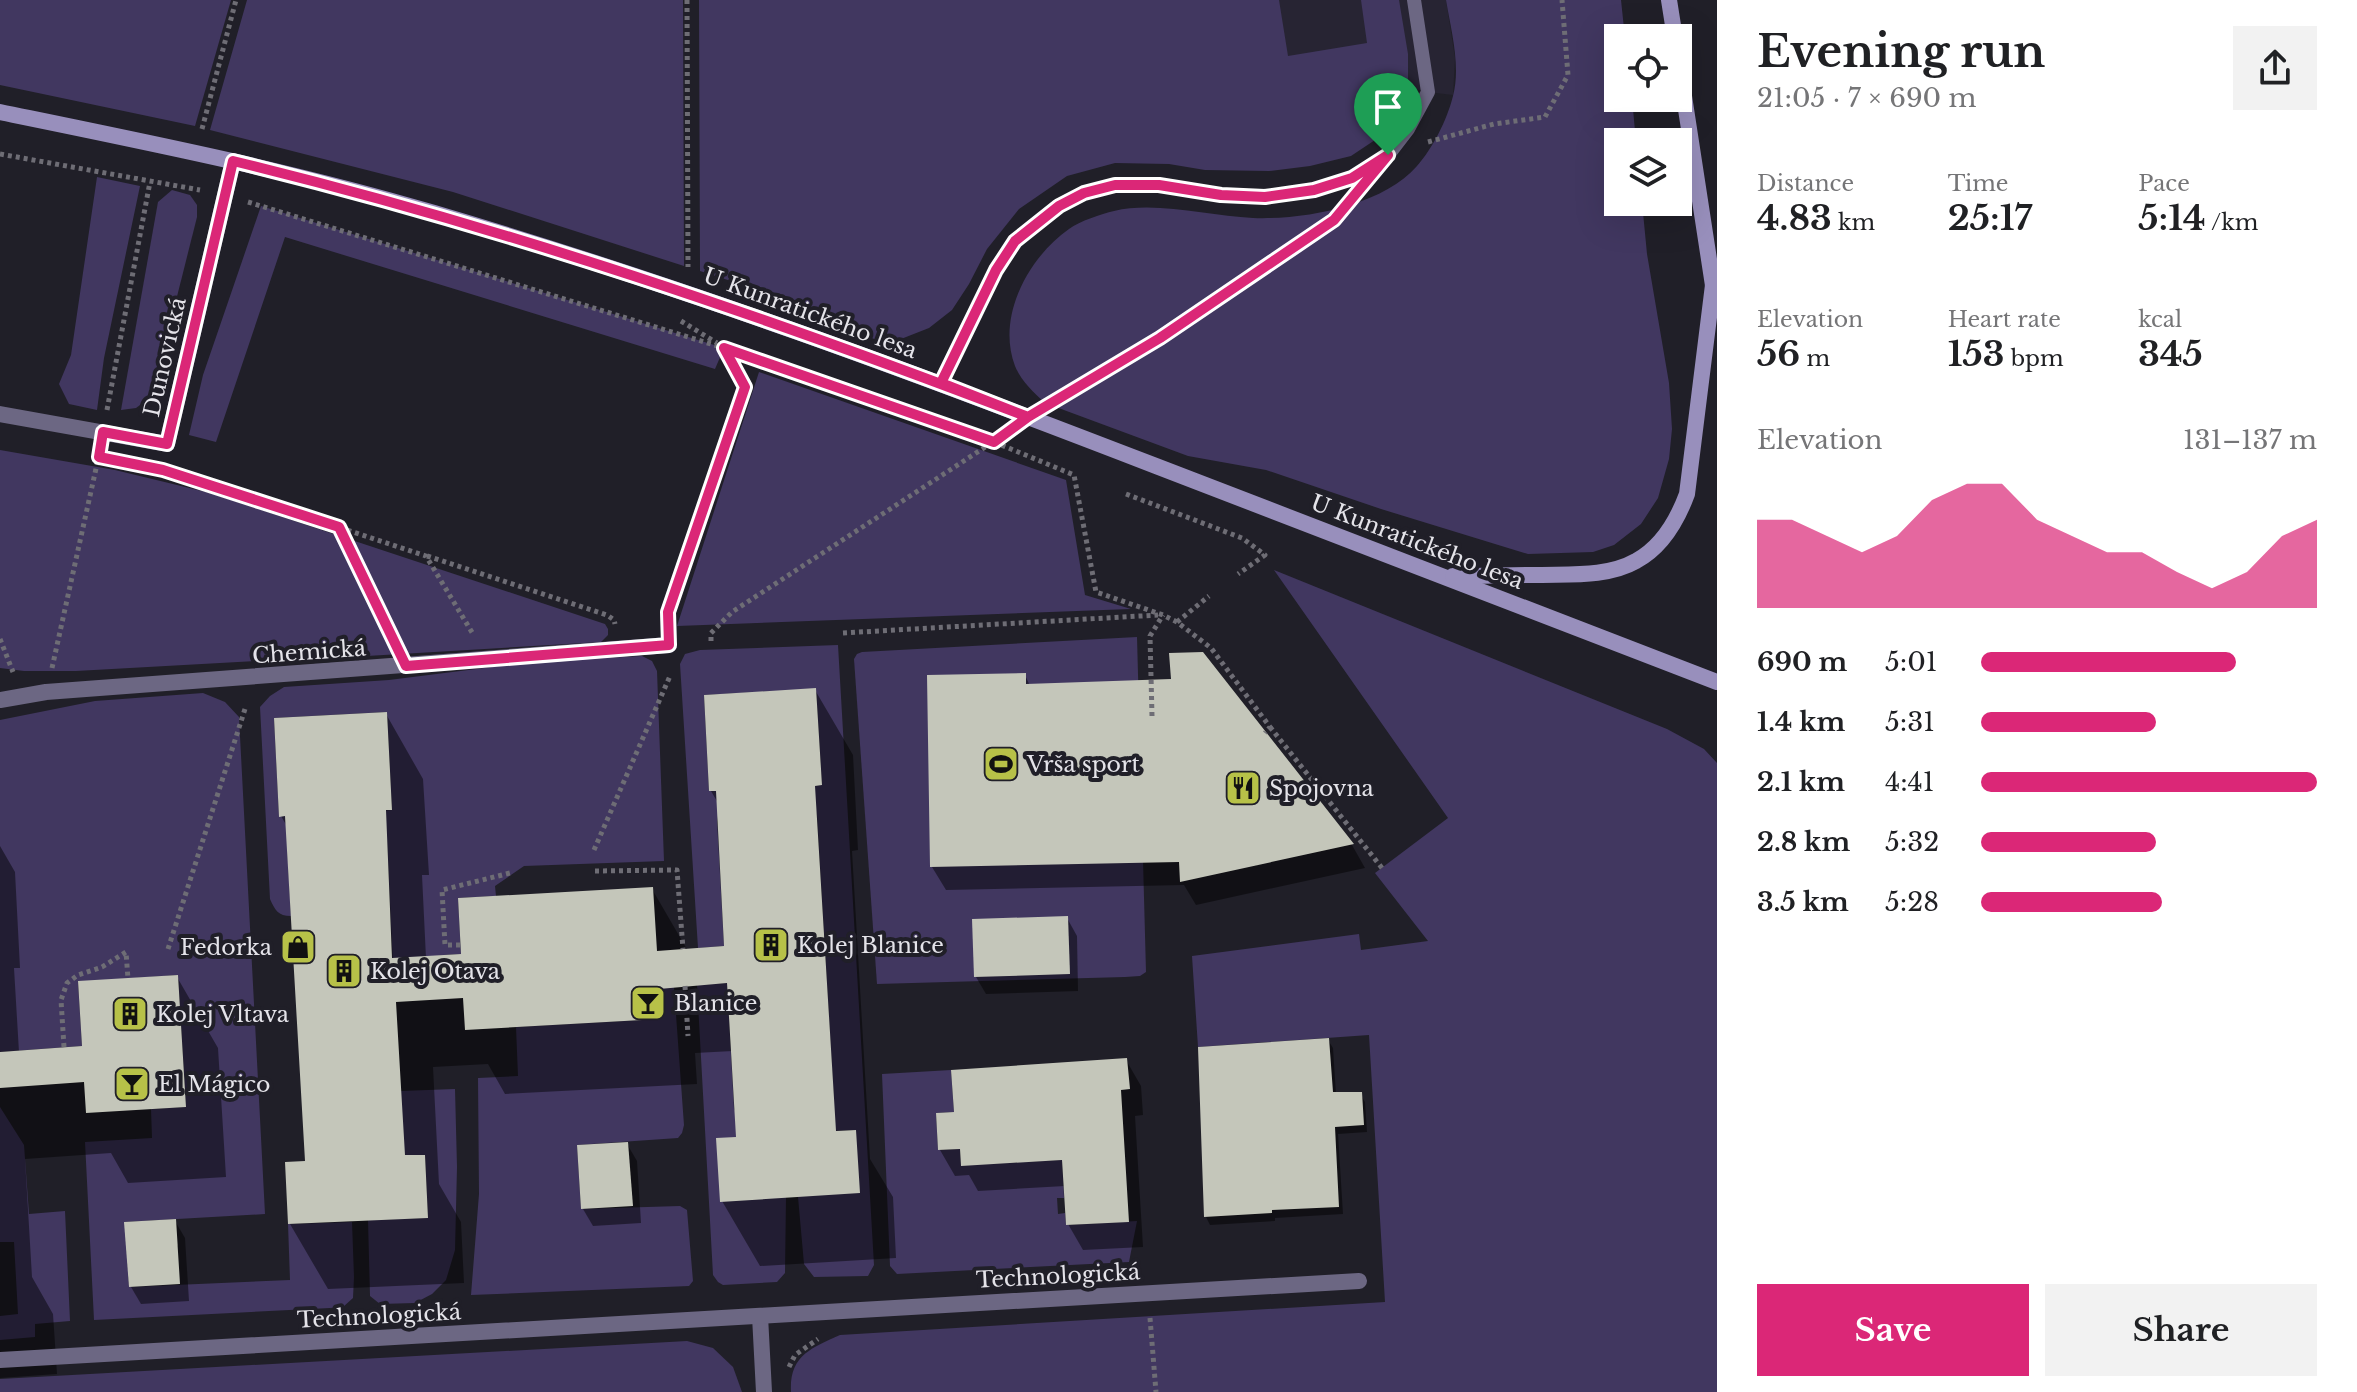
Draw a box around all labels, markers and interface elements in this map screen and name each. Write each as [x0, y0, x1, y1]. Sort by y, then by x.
map controls [1604, 24, 1692, 216]
button: locate [1604, 24, 1692, 112]
text: Evening run [1757, 24, 2045, 79]
button: share [2233, 26, 2317, 110]
pin [1354, 73, 1422, 155]
text: 21:05 · 7 × 690 m [1757, 82, 1977, 114]
icon: arrive [1366, 85, 1410, 129]
button: layers [1604, 128, 1692, 216]
text: Distance [1757, 170, 1854, 197]
text: Time [1948, 170, 2008, 197]
text: Pace [2138, 170, 2190, 197]
text: 4.83 [1757, 197, 1832, 239]
text: 25:17 [1948, 197, 2032, 239]
text: 5:14 [2138, 197, 2206, 239]
text: km [1832, 209, 1875, 236]
text: /km [2206, 209, 2258, 236]
street label: U Kunratického lesa [699, 262, 921, 365]
street label: Dunovická [138, 294, 192, 419]
text: Elevation [1757, 306, 1863, 333]
text: Heart rate [1948, 306, 2061, 333]
text: kcal [2138, 306, 2182, 333]
text: 56 [1757, 333, 1800, 375]
text: 153 [1948, 333, 2004, 375]
text: 345 [2138, 333, 2203, 375]
text: m [1800, 345, 1830, 372]
text: bpm [2004, 345, 2064, 372]
text: Elevation [1757, 424, 1883, 456]
text: 131–137 m [2183, 424, 2317, 456]
street label: U Kunratického lesa [1307, 489, 1528, 595]
street label: Chemická [251, 634, 368, 669]
text: 690 m [1757, 646, 1847, 678]
text: 5:01 [1885, 646, 1937, 678]
text: 1.4 km [1757, 706, 1845, 738]
text: 5:31 [1885, 706, 1935, 738]
sports icon: Vrša sport [982, 745, 1020, 783]
place label: Vrša sport [1026, 751, 1140, 778]
text: 2.1 km [1757, 766, 1845, 798]
text: 4:41 [1885, 766, 1934, 798]
restaurant icon: Spojovna [1224, 769, 1262, 807]
place label: Spojovna [1269, 775, 1375, 802]
text: 2.8 km [1757, 826, 1850, 858]
text: 5:32 [1885, 826, 1939, 858]
text: 3.5 km [1757, 886, 1849, 918]
text: 5:28 [1885, 886, 1939, 918]
building icon: Kolej Blanice [752, 926, 790, 964]
shop icon: Fedorka [279, 928, 317, 966]
place label: Kolej Blanice [797, 932, 944, 959]
place label: Fedorka [180, 934, 273, 961]
building icon: Kolej Otava [325, 952, 363, 990]
place label: Kolej Otava [370, 958, 501, 985]
bar icon: Blanice [629, 984, 667, 1022]
place label: Blanice [674, 990, 757, 1017]
building icon: Kolej Vltava [111, 995, 149, 1033]
place label: Kolej Vltava [156, 1001, 290, 1028]
bar icon: El Mágico [113, 1065, 151, 1103]
place label: El Mágico [158, 1071, 270, 1098]
street label: Technologická [975, 1258, 1141, 1294]
button: Save [1757, 1284, 2029, 1376]
button: Share [2045, 1284, 2317, 1376]
street label: Technologická [296, 1298, 462, 1334]

